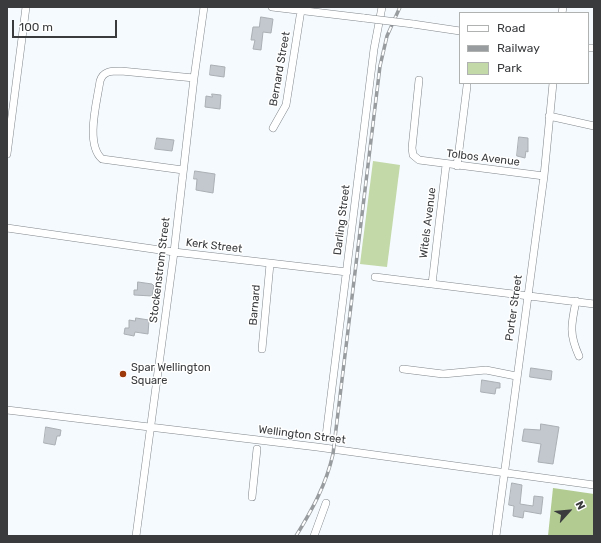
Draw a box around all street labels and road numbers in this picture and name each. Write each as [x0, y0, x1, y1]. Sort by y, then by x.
street label: Bernard Street [267, 31, 293, 107]
street label: Tolbos Avenue [445, 147, 521, 169]
street label: Darling Street [331, 184, 353, 256]
street label: Witels Avenue [417, 187, 439, 259]
street label: Stockenstrom Street [147, 216, 173, 324]
street label: Kerk Street [185, 236, 243, 256]
street label: Porter Street [503, 274, 525, 342]
street label: Barnard [247, 284, 263, 326]
street label: Wellington Street [258, 423, 346, 447]

